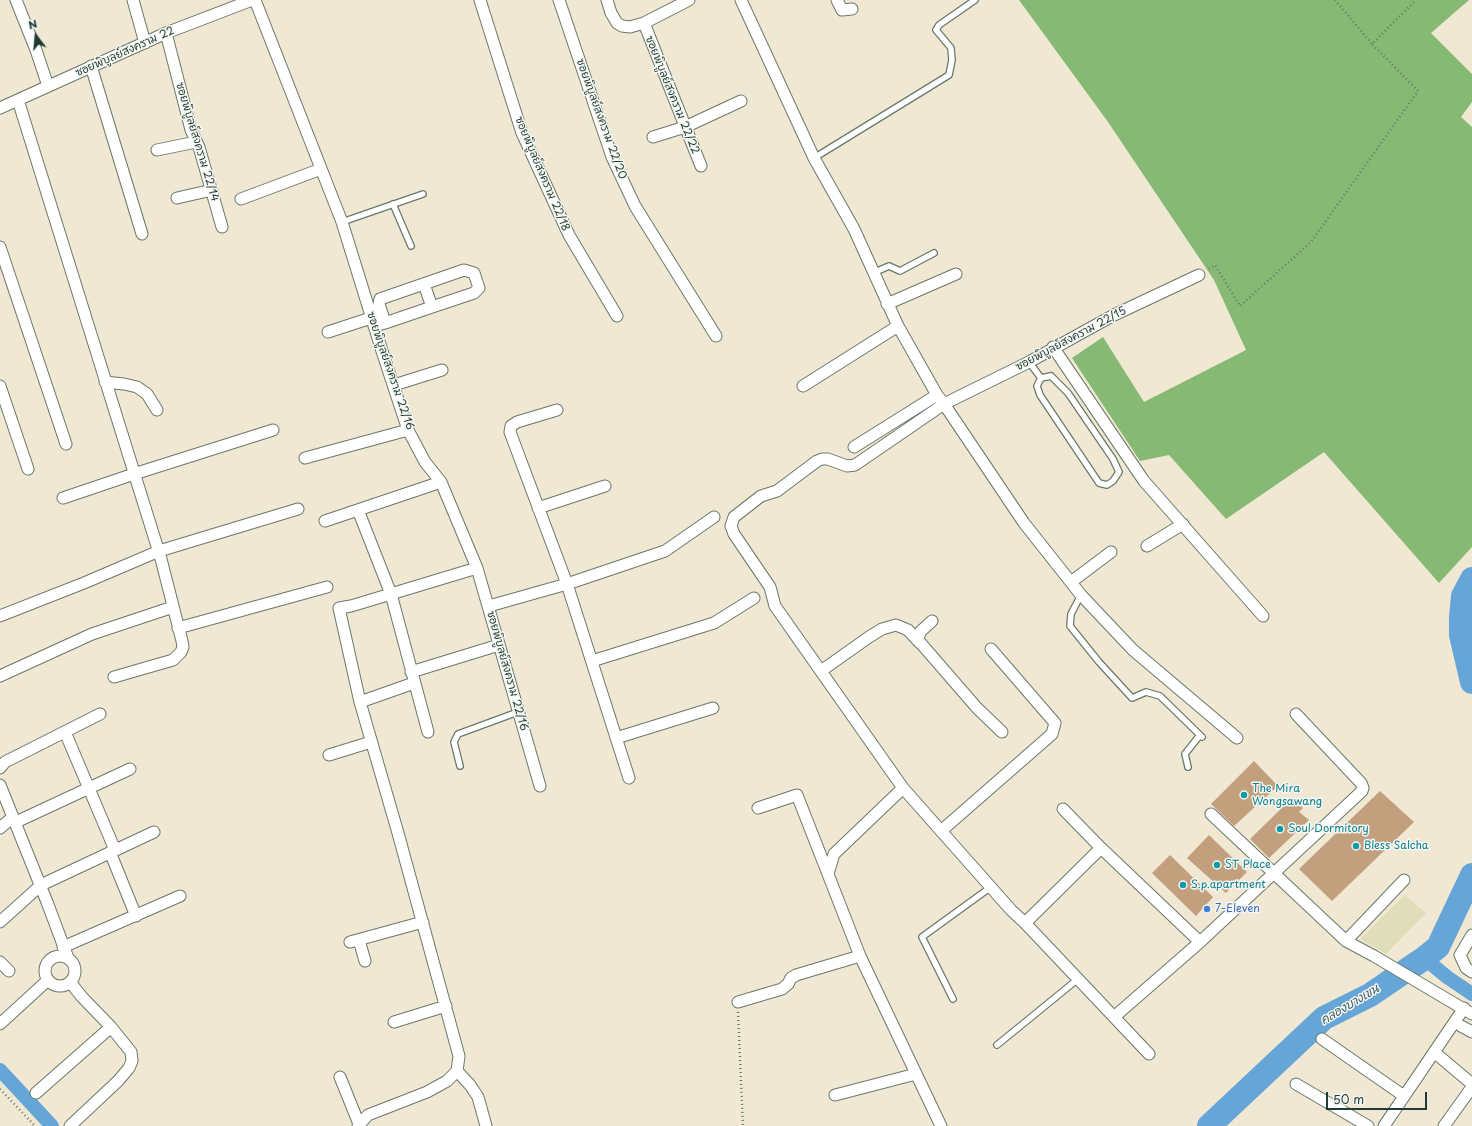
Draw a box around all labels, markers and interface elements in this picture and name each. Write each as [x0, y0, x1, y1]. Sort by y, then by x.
text: N [26, 15, 39, 33]
north arrow [16, 16, 56, 56]
street label: ซอยพิบูลย์สงคราม 22 [73, 24, 177, 80]
street label: ซอยพิบูลย์สงคราม 22/22 [642, 34, 702, 156]
street label: ซอยพิบูลย์สงคราม 22/20 [573, 57, 629, 181]
street label: ซอยพิบูลย์สงคราม 22/14 [173, 81, 221, 203]
street label: ซอยพิบูลย์สงคราม 22/18 [512, 115, 572, 233]
street label: ซอยพิบูลย์สงคราม 22/15 [1013, 304, 1129, 374]
street label: ซอยพิบูลย์สงคราม 22/16 [364, 310, 416, 432]
street label: ซอยพิบูลย์สงคราม 22/16 [484, 610, 530, 732]
place label: The Mira Wongsawang [1252, 782, 1322, 808]
marker: The Mira Wongsawang [1239, 790, 1249, 800]
place label: Soul Dormitory [1288, 822, 1369, 836]
marker: Soul Dormitory [1275, 824, 1285, 834]
place label: Bless Salcha [1364, 839, 1429, 853]
marker: Bless Salcha [1351, 841, 1361, 851]
place label: ST Place [1225, 858, 1271, 872]
marker: ST Place [1212, 860, 1222, 870]
place label: S.p.apartment [1191, 878, 1266, 892]
marker: S.p.apartment [1178, 880, 1188, 890]
place label: 7-Eleven [1215, 902, 1260, 916]
marker: 7-Eleven [1202, 904, 1212, 914]
water label: คลองบางเขน [1318, 982, 1382, 1028]
scale bar [1328, 1084, 1429, 1110]
text: 50 m [1333, 1090, 1364, 1108]

